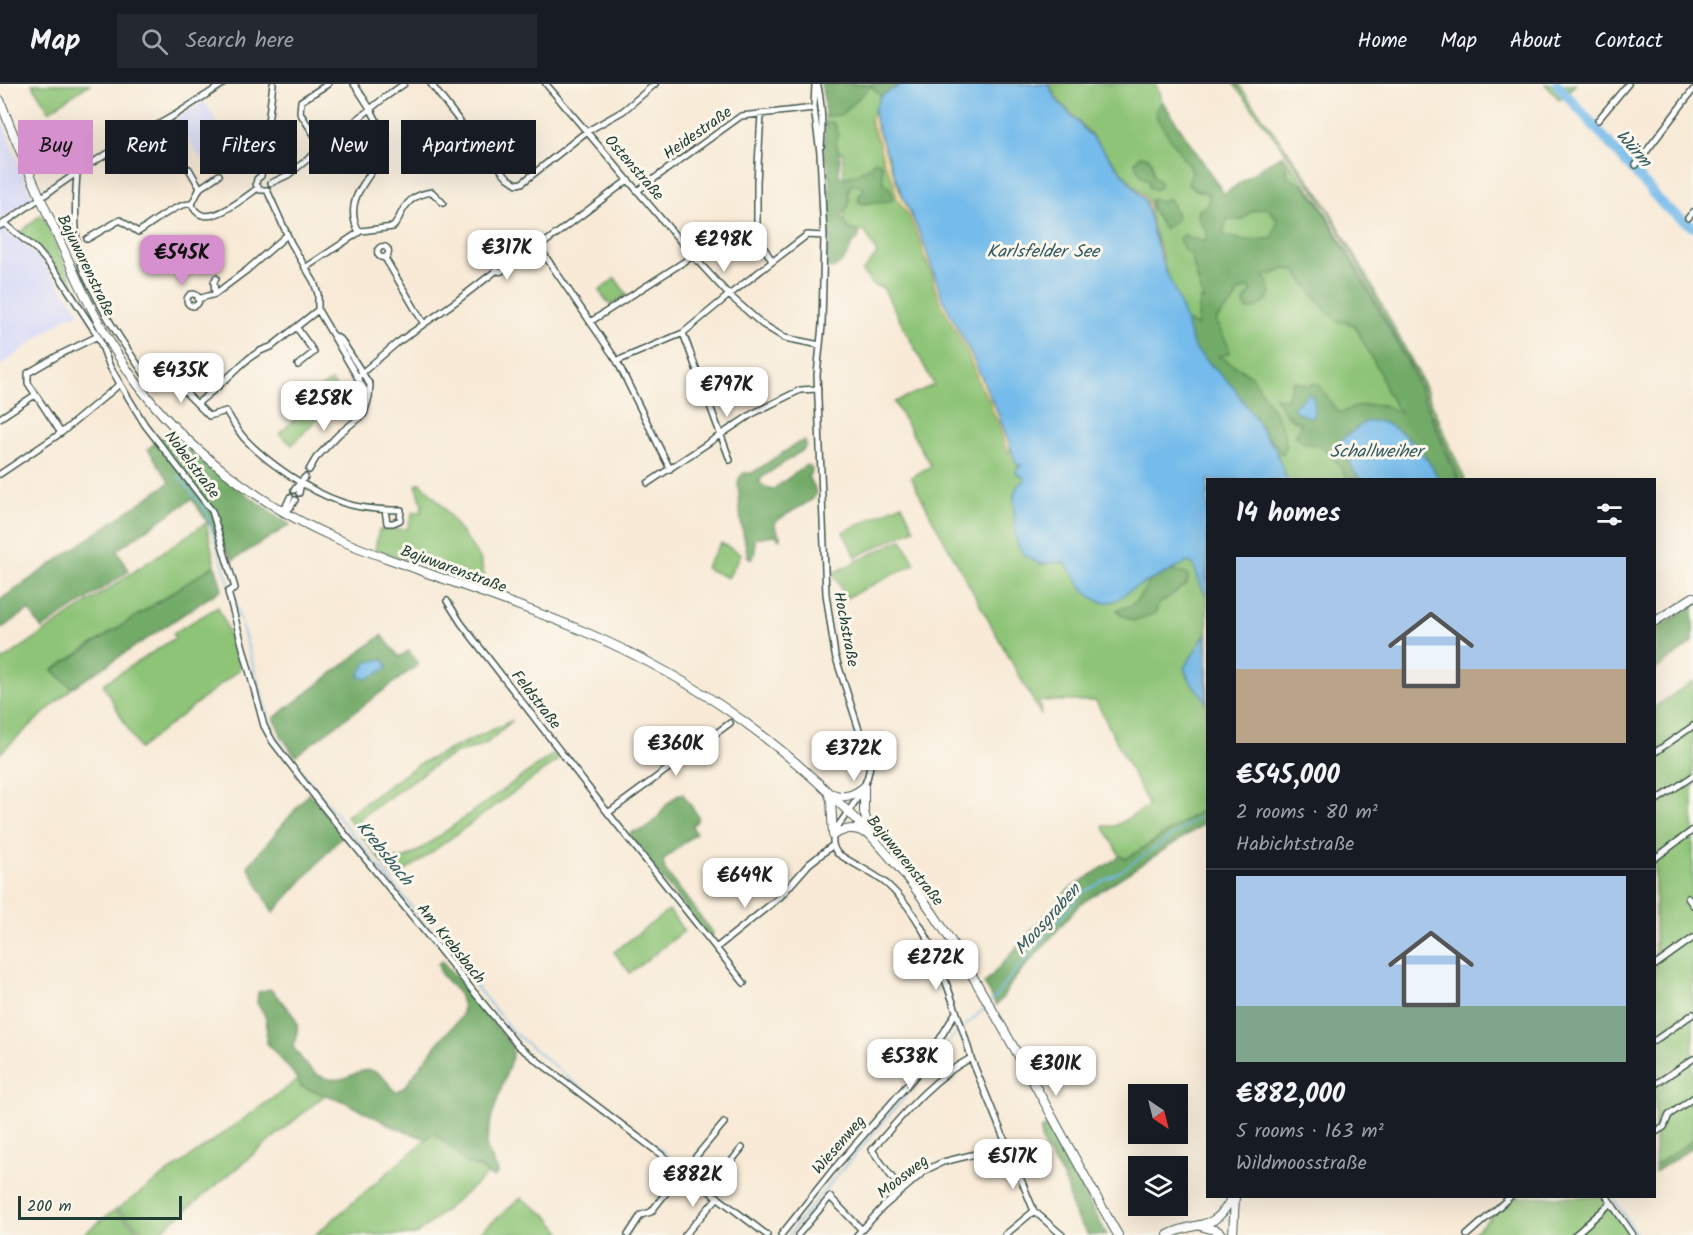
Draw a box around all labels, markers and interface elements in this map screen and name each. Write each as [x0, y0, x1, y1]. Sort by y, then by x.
search box [117, 14, 537, 68]
text: Map [30, 19, 81, 64]
text: Search here [186, 24, 294, 59]
icon: search [138, 25, 171, 58]
text: Home [1358, 25, 1407, 58]
text: Map [1440, 25, 1477, 58]
text: About [1510, 25, 1561, 58]
text: Contact [1594, 25, 1663, 58]
street label: Heidestraße [658, 100, 738, 166]
chip: Buy [18, 120, 93, 174]
chip: Rent [105, 120, 188, 174]
chip: Filters [200, 120, 297, 174]
chip: New [309, 120, 389, 174]
chip: Apartment [401, 120, 536, 174]
water label: Würm [1608, 123, 1659, 176]
street label: Ostenstraße [598, 129, 670, 207]
street label: Bajuwarenstraße [50, 210, 121, 321]
pin: €298K [682, 222, 766, 273]
text: €298K [695, 225, 753, 257]
pin: €317K [465, 230, 549, 281]
text: €317K [481, 233, 533, 265]
pin: €545K [140, 235, 224, 286]
text: €545K [154, 238, 210, 270]
water label: Karlsfelder See [987, 238, 1101, 267]
pin: €435K [139, 353, 223, 404]
text: €435K [153, 356, 209, 388]
pin: €797K [685, 367, 769, 418]
text: €797K [700, 370, 754, 402]
pin: €258K [282, 381, 366, 432]
text: €258K [295, 384, 353, 416]
street label: Nobelstraße [158, 425, 226, 504]
water label: Schallweiher [1330, 438, 1426, 467]
text: 14 homes [1236, 493, 1341, 535]
icon: filters [1593, 498, 1626, 531]
street label: Bajuwarenstraße [397, 539, 510, 600]
street label: Hochstraße [826, 590, 865, 669]
icon: home [1377, 596, 1485, 704]
street label: Feldstraße [504, 665, 567, 735]
pin: €360K [634, 726, 718, 777]
text: €360K [648, 729, 704, 761]
pin: €372K [812, 731, 896, 782]
text: €372K [826, 734, 882, 766]
text: €545,000 [1236, 755, 1340, 797]
text: 2 rooms · 80 m² [1236, 797, 1378, 829]
street label: Bajuwarenstraße [860, 810, 950, 912]
water label: Krebsbach [348, 815, 420, 894]
text: Habichtstraße [1236, 829, 1354, 861]
pin: €649K [703, 858, 787, 909]
text: €649K [717, 861, 773, 893]
water label: Moosgraben [1008, 876, 1089, 963]
street label: Am Krebsbach [410, 898, 491, 990]
icon: home [1377, 915, 1485, 1023]
pin: €272K [894, 940, 978, 991]
text: €272K [907, 943, 965, 975]
pin: €538K [868, 1039, 952, 1090]
text: €538K [881, 1042, 939, 1074]
pin: €301K [1014, 1046, 1098, 1097]
text: €301K [1030, 1049, 1082, 1081]
text: €882,000 [1236, 1074, 1345, 1116]
north arrow [1128, 1084, 1188, 1144]
map controls [1128, 1084, 1188, 1216]
street label: Wiesenweg [806, 1110, 872, 1180]
text: 5 rooms · 163 m² [1236, 1116, 1384, 1148]
pin: €517K [971, 1139, 1055, 1190]
text: €517K [988, 1142, 1038, 1174]
text: Wildmoosstraße [1236, 1148, 1367, 1180]
street label: Moosweg [872, 1149, 934, 1205]
button: layers [1128, 1156, 1188, 1216]
pin: €882K [651, 1157, 735, 1208]
text: €882K [663, 1160, 723, 1192]
scale bar [18, 1193, 182, 1220]
text: 200 m [27, 1194, 71, 1219]

